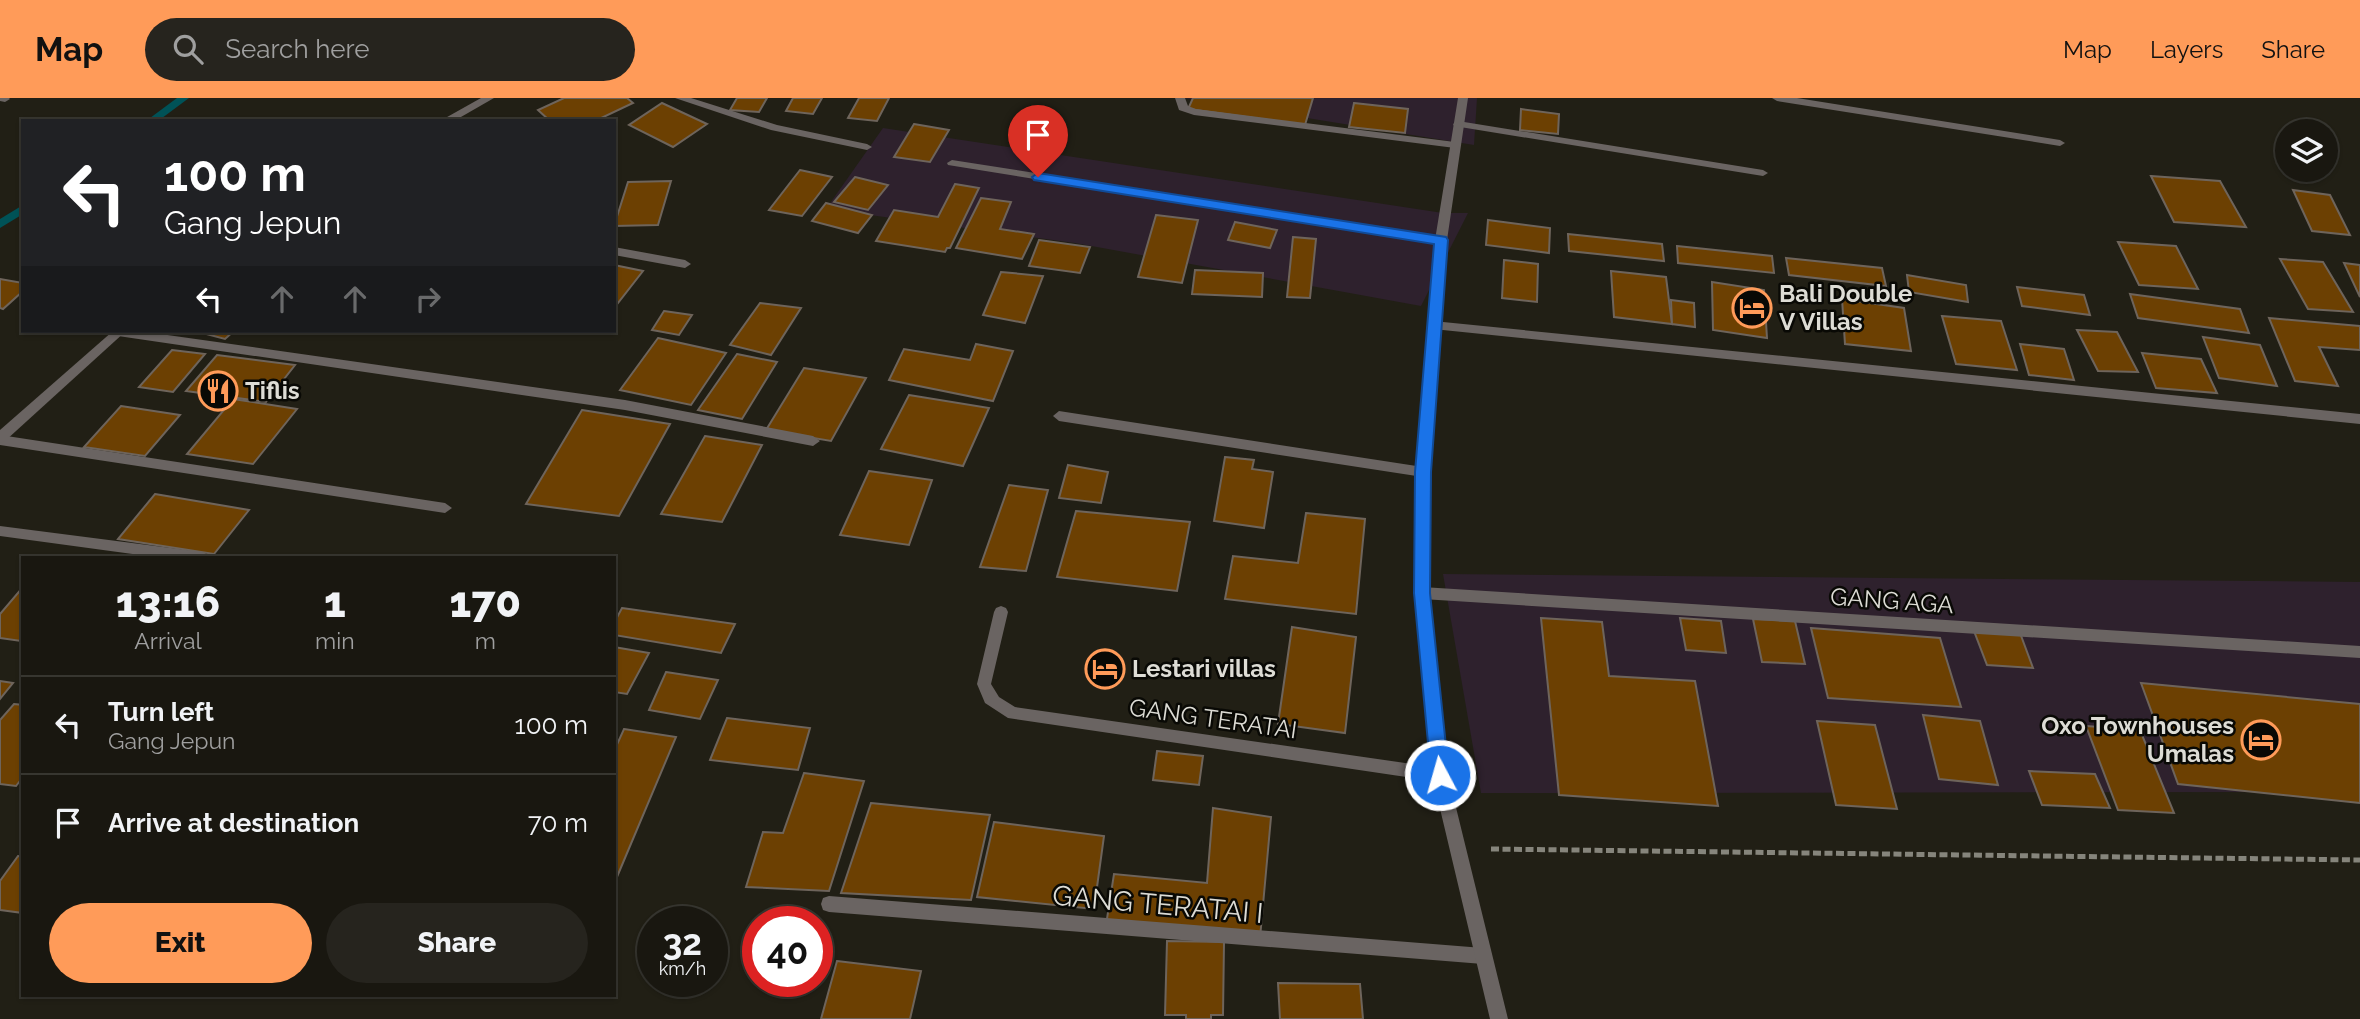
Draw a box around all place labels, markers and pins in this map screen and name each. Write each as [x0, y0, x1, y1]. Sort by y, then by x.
pin [1008, 105, 1068, 177]
place label: Bali Double V Villas [1779, 279, 1912, 336]
hotel icon: Bali Double V Villas [1731, 287, 1773, 329]
restaurant icon: Tiflis [197, 370, 239, 412]
place label: Tiflis [245, 376, 300, 405]
hotel icon: Lestari villas [1084, 648, 1126, 690]
place label: Lestari villas [1132, 654, 1276, 683]
place label: Oxo Townhouses Umalas [2041, 711, 2234, 768]
hotel icon: Oxo Townhouses Umalas [2240, 719, 2282, 761]

